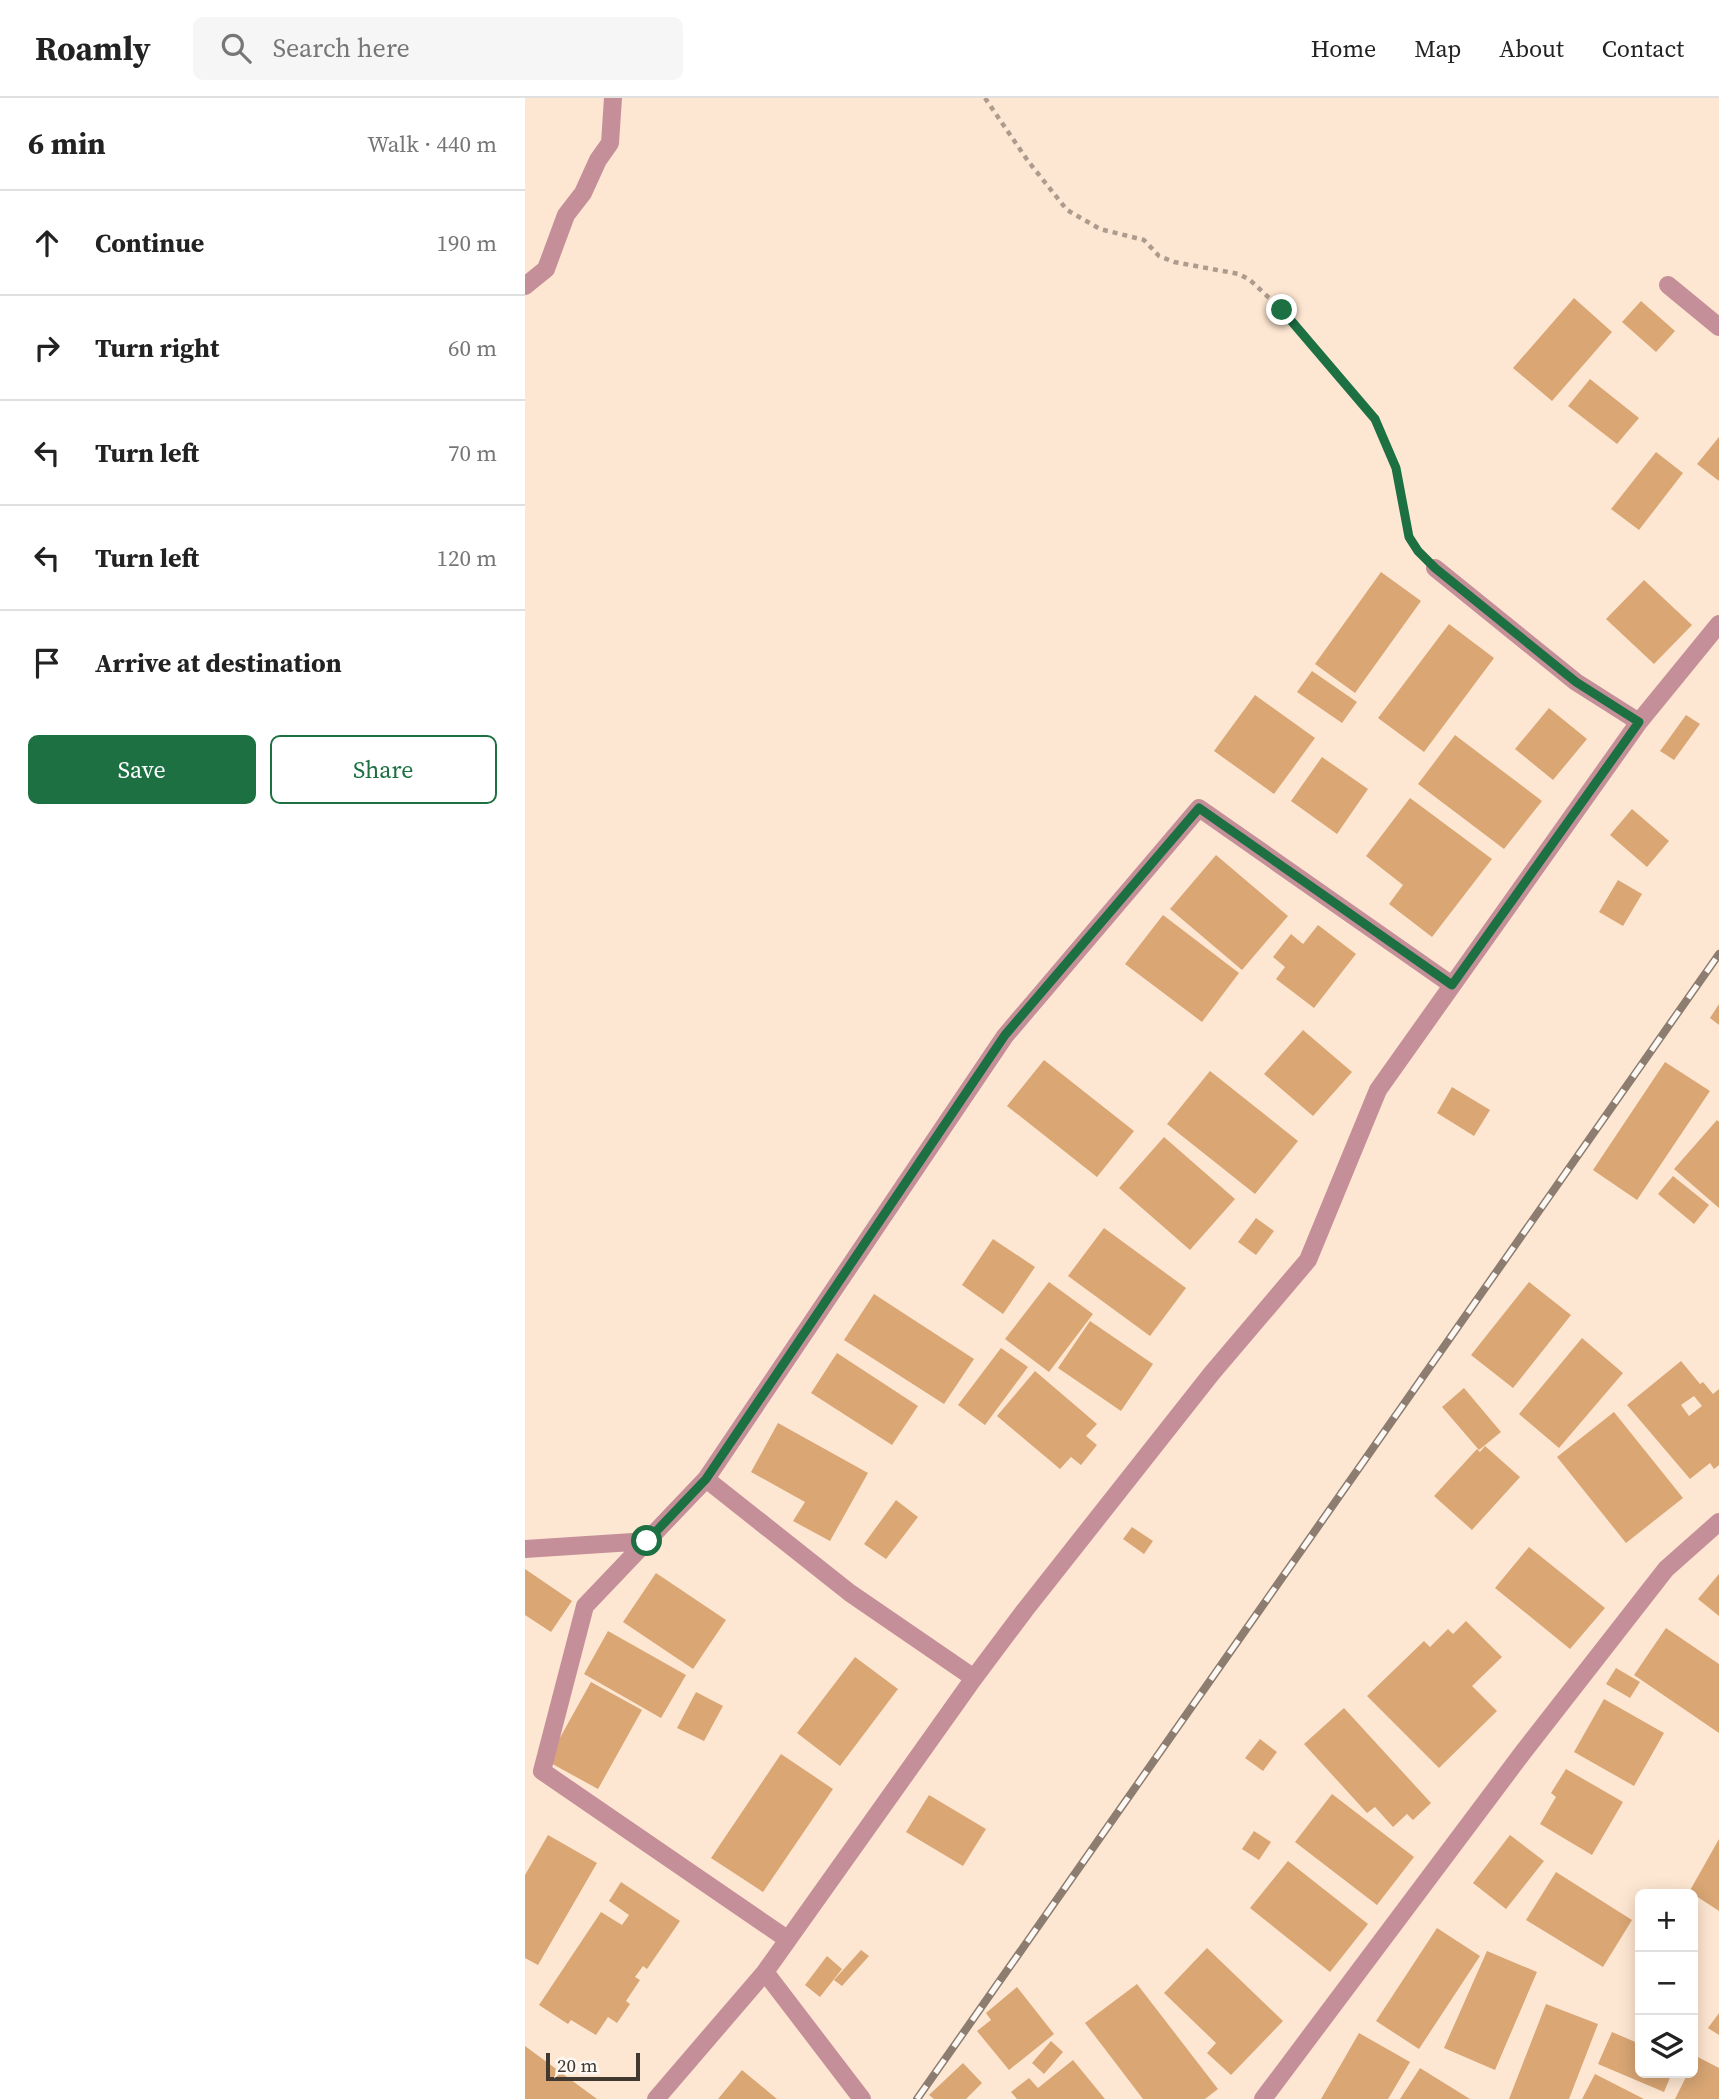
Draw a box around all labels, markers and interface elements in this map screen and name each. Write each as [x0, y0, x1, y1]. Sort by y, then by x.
search box [193, 17, 683, 80]
text: Roamly [35, 26, 151, 71]
icon: search [217, 29, 255, 67]
text: Search here [273, 30, 410, 66]
text: Home [1311, 32, 1376, 65]
text: Map [1414, 32, 1461, 65]
text: About [1499, 32, 1564, 65]
text: Contact [1602, 32, 1684, 65]
text: 6 min [28, 123, 106, 164]
text: Walk · 440 m [367, 128, 497, 160]
icon: ahead [28, 224, 66, 262]
text: Continue [95, 225, 204, 261]
text: 190 m [436, 227, 497, 259]
route end [1266, 294, 1297, 325]
icon: right [28, 329, 66, 367]
text: Turn right [95, 330, 219, 366]
text: 60 m [448, 332, 497, 364]
icon: left [28, 434, 66, 472]
text: Turn left [95, 435, 199, 471]
text: 70 m [448, 437, 497, 469]
icon: left [28, 539, 66, 577]
text: Turn left [95, 540, 199, 576]
text: 120 m [436, 542, 497, 574]
icon: arrive [28, 644, 66, 682]
text: Arrive at destination [95, 645, 342, 681]
button: Save [28, 735, 256, 804]
button: Share [270, 735, 497, 804]
route start [631, 1525, 662, 1556]
map controls [1635, 1889, 1698, 2078]
button: + [1635, 1889, 1698, 1952]
button: − [1635, 1952, 1698, 2015]
button: layers [1635, 2015, 1698, 2078]
scale bar [546, 2050, 641, 2082]
text: 20 m [557, 2052, 598, 2078]

